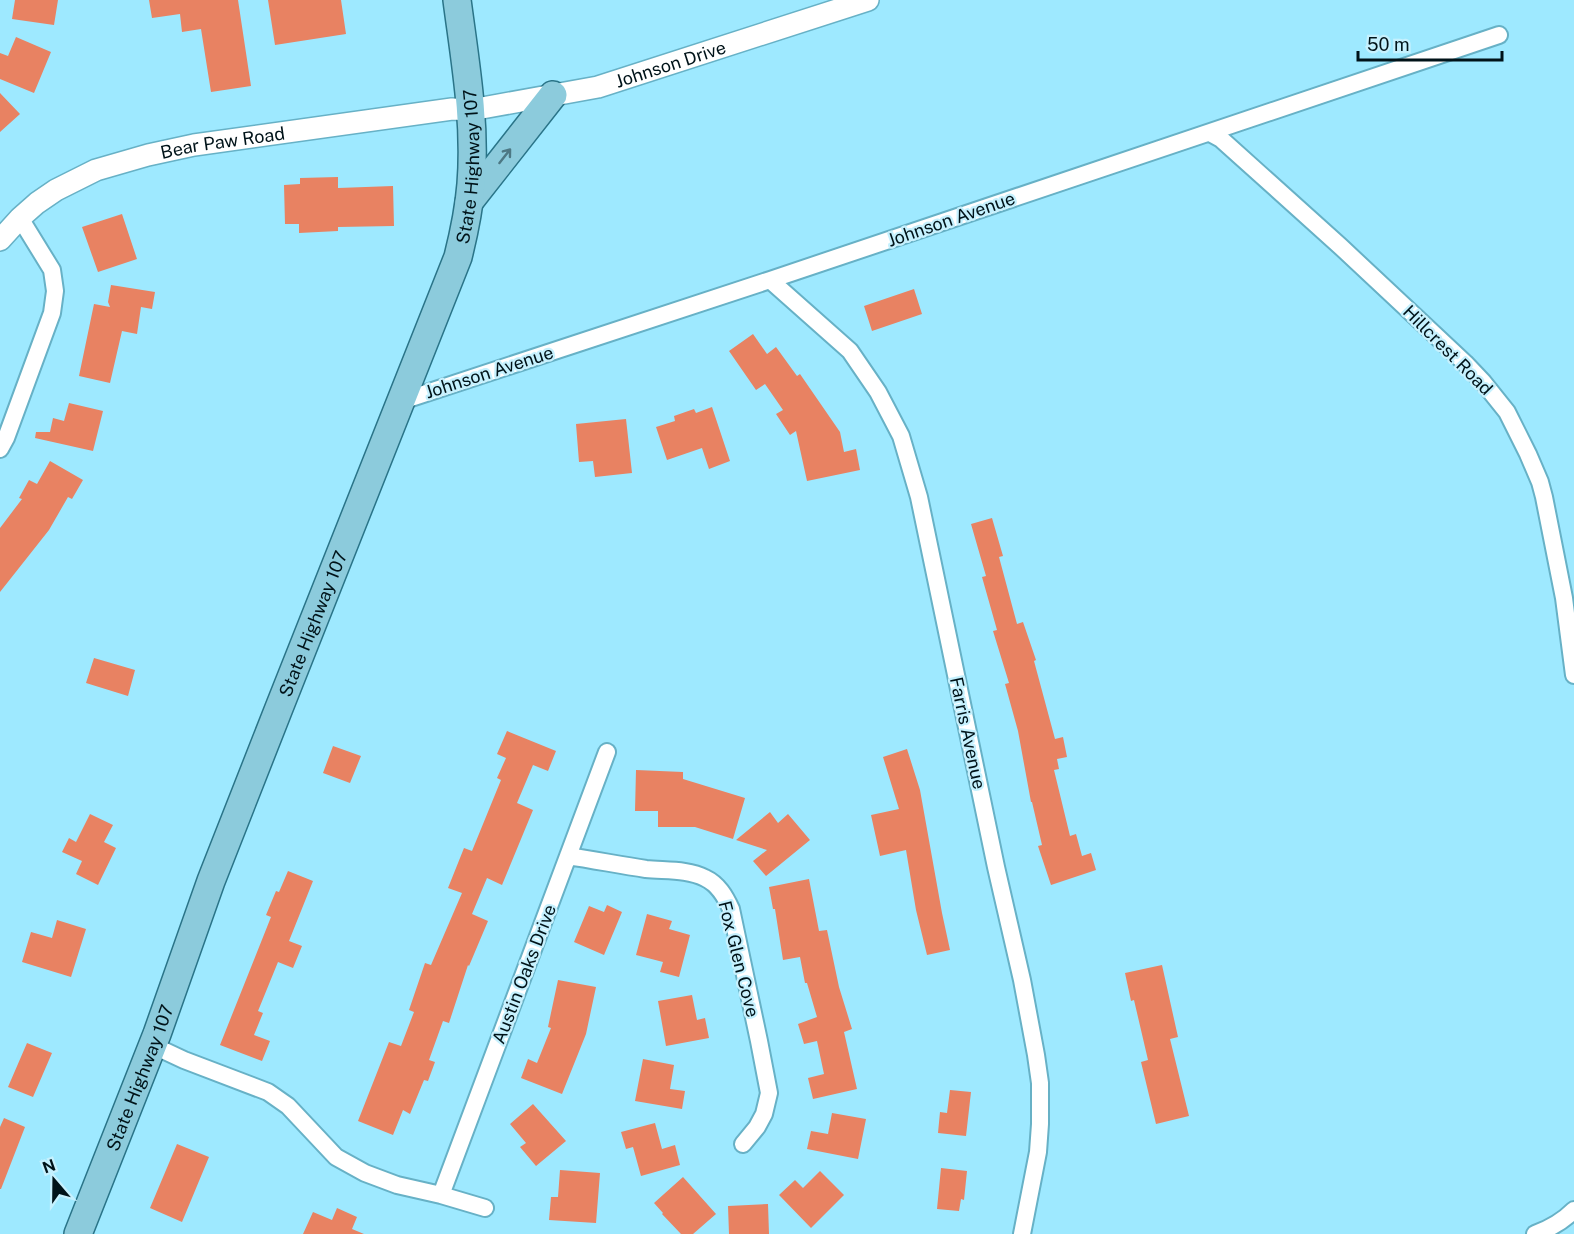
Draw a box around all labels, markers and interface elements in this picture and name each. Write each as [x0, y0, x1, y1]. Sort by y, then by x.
scale bar [1358, 24, 1502, 62]
text: 50 m [1367, 34, 1410, 55]
street label: Johnson Drive [612, 36, 728, 91]
street label: State Highway 107 [451, 88, 483, 246]
street label: Bear Paw Road [158, 122, 286, 163]
one-way arrow [499, 148, 512, 164]
street label: Johnson Avenue [884, 187, 1018, 251]
street label: Hillcrest Road [1399, 301, 1497, 399]
street label: Johnson Avenue [422, 341, 556, 403]
street label: State Highway 107 [274, 548, 351, 700]
street label: Farris Avenue [946, 675, 990, 791]
street label: Fox Glen Cove [714, 899, 764, 1019]
street label: Austin Oaks Drive [488, 901, 560, 1047]
street label: State Highway 107 [101, 1002, 177, 1154]
north arrow [24, 1150, 84, 1210]
text: N [40, 1155, 58, 1177]

